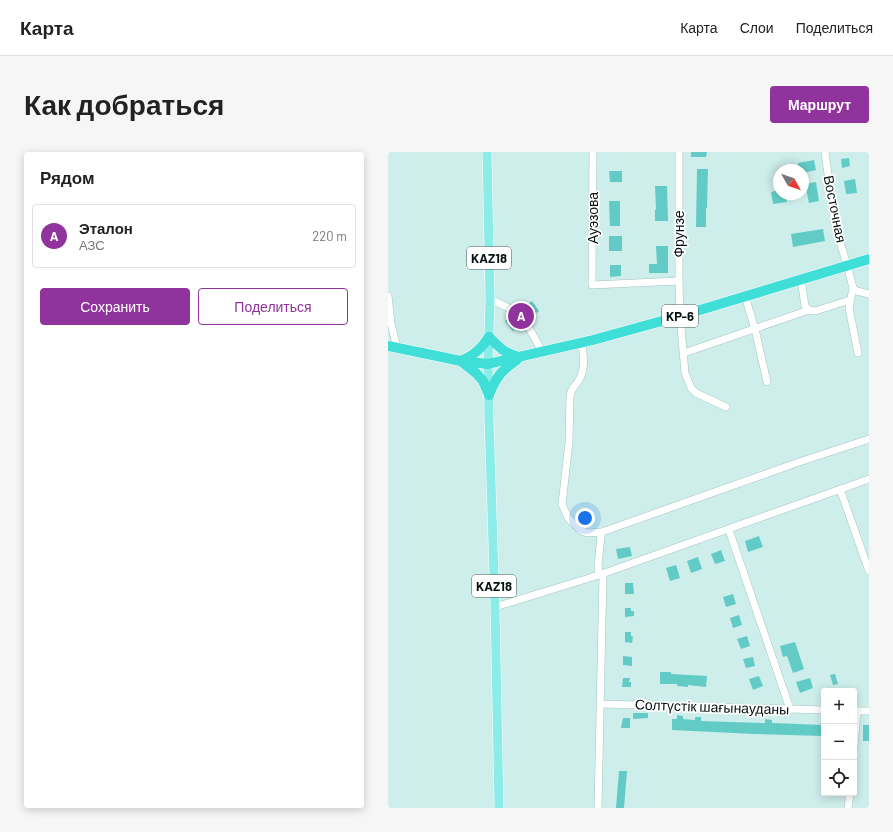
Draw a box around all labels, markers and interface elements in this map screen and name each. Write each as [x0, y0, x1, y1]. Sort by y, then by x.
text: Карта [20, 16, 74, 39]
text: Карта [680, 19, 718, 36]
text: Слои [740, 19, 774, 36]
text: Поделиться [796, 19, 873, 36]
button: Маршрут [770, 86, 869, 123]
text: Как добраться [24, 87, 224, 121]
north arrow [773, 164, 809, 200]
text: Рядом [40, 167, 95, 187]
street label: Восточная [821, 174, 850, 244]
street label: Ауэзова [584, 192, 601, 244]
street label: Фрунзе [670, 210, 687, 258]
text: Эталон [79, 219, 133, 237]
text: A [50, 228, 58, 244]
text: 220 m [312, 228, 347, 244]
text: АЗС [79, 237, 105, 253]
road number: KAZ18 [467, 247, 511, 269]
button: Сохранить [40, 288, 190, 325]
button: Поделиться [198, 288, 348, 325]
pin: A [508, 301, 534, 331]
road number: KP-6 [662, 305, 698, 327]
your location [575, 508, 595, 528]
road number: KAZ18 [472, 575, 516, 597]
map controls [821, 688, 857, 796]
button: + [821, 688, 857, 724]
street label: Солтүстік шағынауданы [635, 695, 789, 718]
button: − [821, 724, 857, 760]
button: locate [821, 760, 857, 796]

